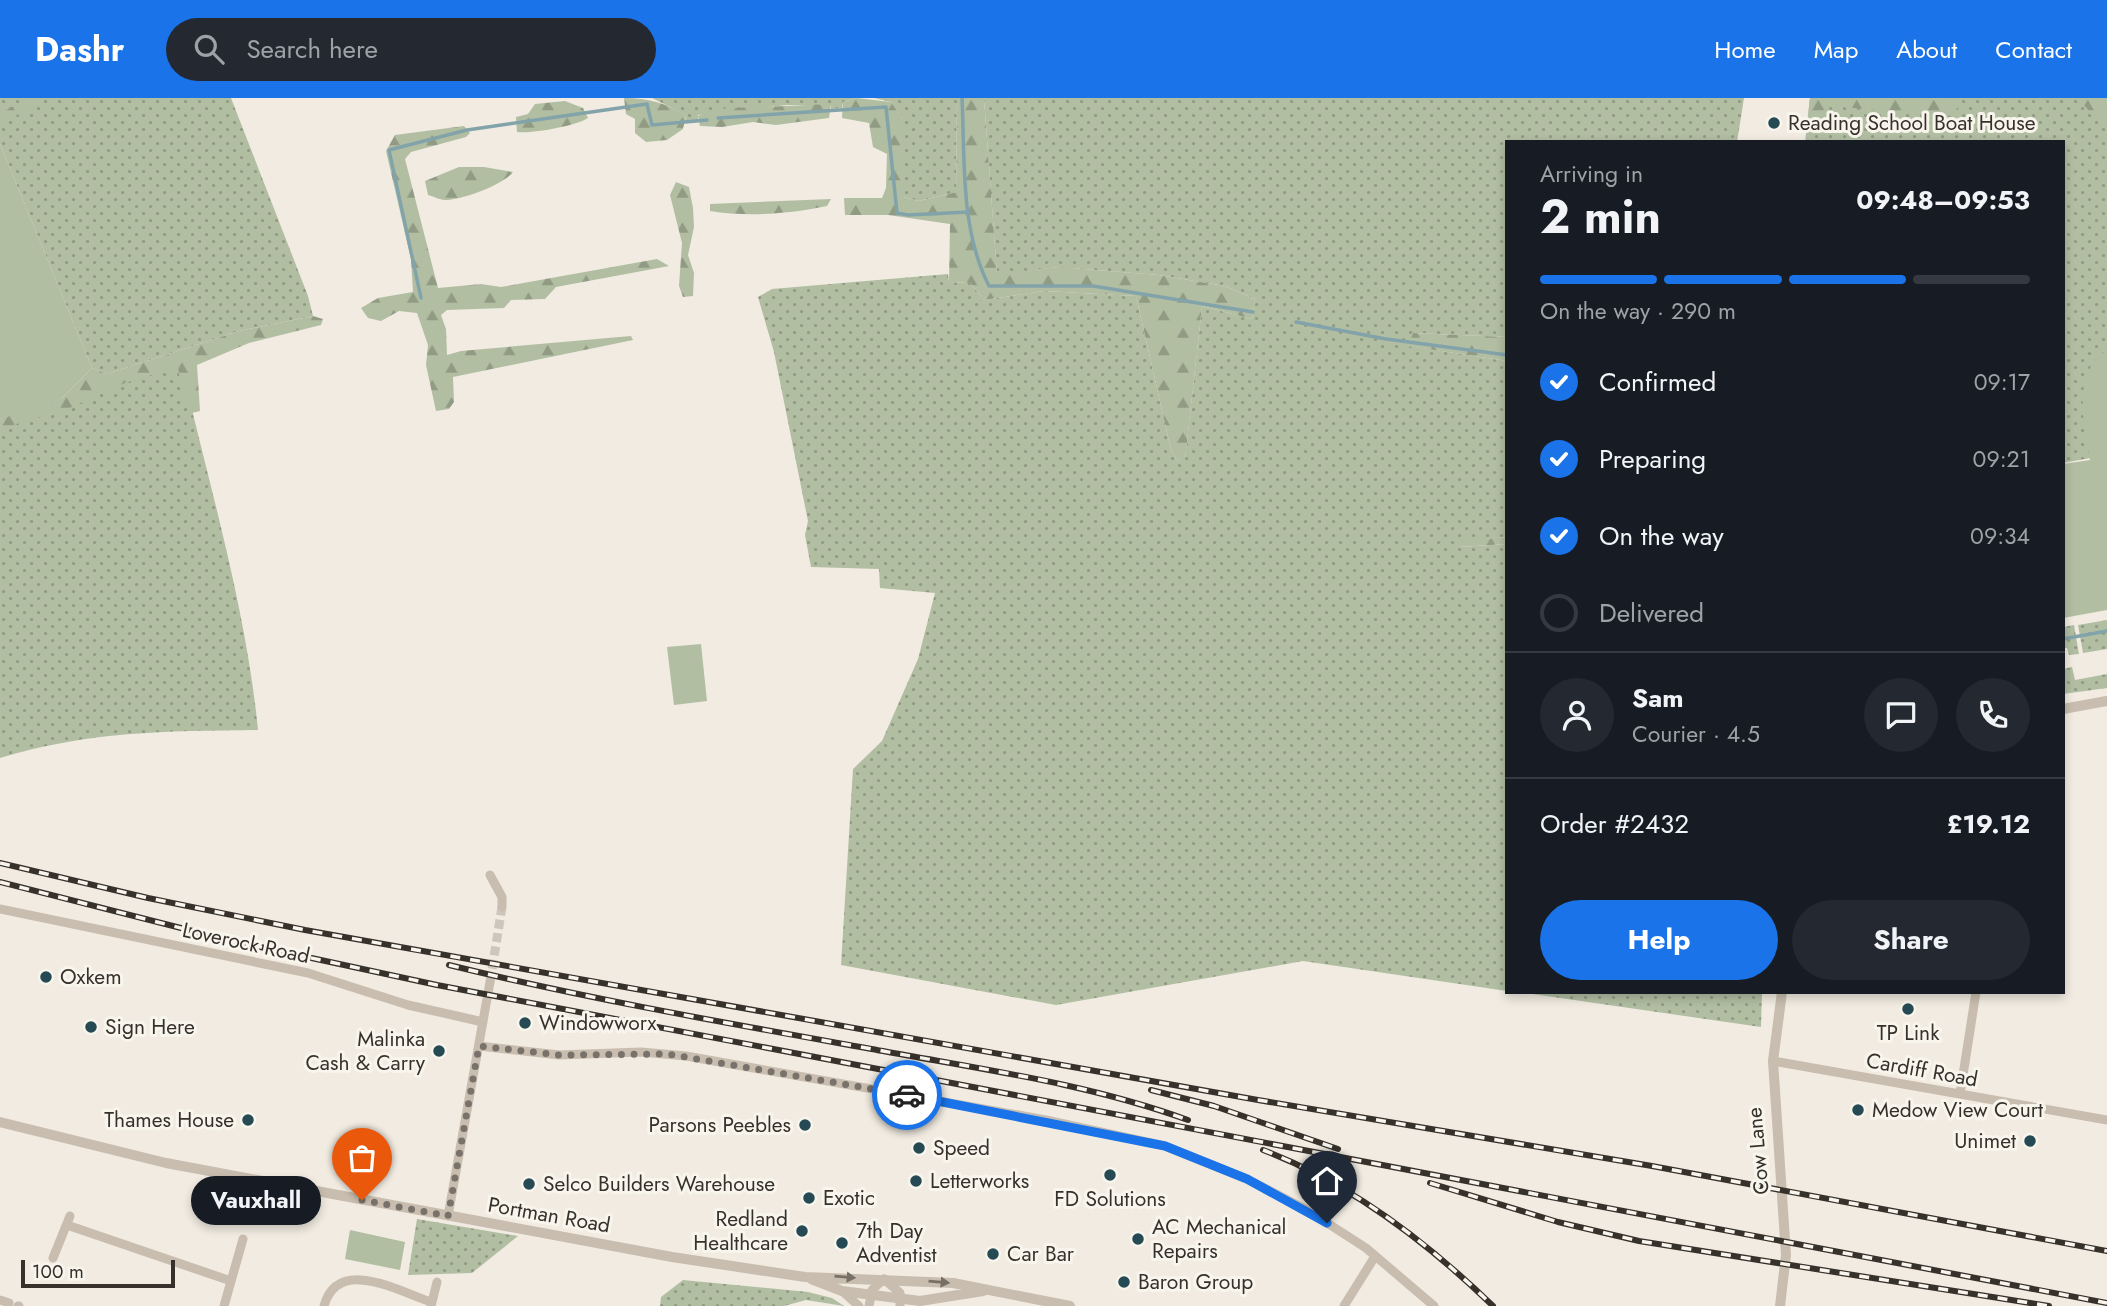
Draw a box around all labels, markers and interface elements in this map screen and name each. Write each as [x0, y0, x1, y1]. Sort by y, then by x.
search box [166, 18, 656, 81]
text: Dashr [35, 26, 124, 73]
icon: search [190, 30, 228, 68]
text: Search here [246, 30, 378, 68]
text: Home [1714, 32, 1776, 67]
text: Map [1814, 32, 1858, 67]
text: About [1896, 32, 1957, 67]
text: Contact [1995, 32, 2072, 67]
place label: Reading School Boat House [1788, 108, 2036, 138]
marker: Reading School Boat House [1766, 115, 1782, 131]
text: Arriving in [1540, 157, 1643, 191]
text: 09:48–09:53 [1856, 181, 2030, 219]
text: 2 min [1540, 184, 1661, 250]
text: On the way · 290 m [1540, 294, 1736, 328]
icon: check [1540, 363, 1578, 401]
text: Confirmed [1599, 363, 1716, 401]
text: 09:17 [1974, 365, 2030, 399]
icon: check [1540, 440, 1578, 478]
text: Preparing [1599, 440, 1706, 478]
text: 09:21 [1973, 442, 2030, 476]
icon: check [1540, 517, 1578, 555]
text: On the way [1599, 517, 1724, 555]
text: 09:34 [1970, 519, 2030, 553]
text: Delivered [1599, 594, 1704, 632]
button: person [1540, 678, 1614, 752]
button: chat [1864, 678, 1938, 752]
button: phone [1956, 678, 2030, 752]
text: Sam [1632, 679, 1684, 717]
text: Courier · 4.5 [1632, 717, 1760, 751]
text: Order #2432 [1540, 805, 1689, 843]
text: £19.12 [1947, 805, 2030, 843]
button: Help [1540, 900, 1778, 980]
button: Share [1792, 900, 2030, 980]
street label: Loverock Road [180, 915, 312, 971]
place label: Oxkem [60, 962, 122, 992]
marker: Oxkem [38, 969, 54, 985]
marker: TP Link [1900, 1001, 1916, 1017]
place label: Windowworx [539, 1008, 657, 1038]
place label: Sign Here [105, 1012, 195, 1042]
marker: Windowworx [517, 1015, 533, 1031]
place label: TP Link [1877, 1018, 1940, 1048]
marker: Sign Here [83, 1019, 99, 1035]
place label: Malinka Cash & Carry [305, 1024, 426, 1078]
marker: Malinka Cash & Carry [431, 1043, 447, 1059]
street label: Cardiff Road [1864, 1045, 1980, 1095]
courier [872, 1060, 942, 1130]
icon: car [888, 1076, 926, 1114]
place label: Medow View Court [1872, 1095, 2043, 1125]
marker: Medow View Court [1850, 1102, 1866, 1118]
place label: Thames House [104, 1105, 234, 1135]
street label: Cow Lane [1739, 1106, 1777, 1196]
place label: Parsons Peebles [649, 1110, 791, 1140]
marker: Thames House [240, 1112, 256, 1128]
marker: Parsons Peebles [797, 1117, 813, 1133]
place label: Unimet [1954, 1126, 2016, 1156]
pin [332, 1128, 392, 1200]
place label: Speed [933, 1133, 990, 1163]
marker: Unimet [2022, 1133, 2038, 1149]
icon: bag [343, 1139, 381, 1177]
marker: Speed [911, 1140, 927, 1156]
pin [1297, 1151, 1357, 1223]
icon: home [1308, 1162, 1346, 1200]
place label: Letterworks [930, 1166, 1029, 1196]
marker: FD Solutions [1102, 1167, 1118, 1183]
place label: Selco Builders Warehouse [543, 1169, 775, 1199]
marker: Letterworks [908, 1173, 924, 1189]
callout: Vauxhall [190, 1176, 320, 1224]
marker: Selco Builders Warehouse [521, 1176, 537, 1192]
text: Vauxhall [211, 1183, 301, 1217]
place label: Exotic [823, 1183, 875, 1213]
place label: FD Solutions [1054, 1184, 1166, 1214]
street label: Portman Road [485, 1189, 613, 1241]
marker: Exotic [801, 1190, 817, 1206]
place label: Redland Healthcare [693, 1204, 788, 1258]
place label: AC Mechanical Repairs [1152, 1212, 1286, 1266]
place label: 7th Day Adventist [856, 1216, 937, 1270]
marker: Redland Healthcare [794, 1223, 810, 1239]
marker: AC Mechanical Repairs [1130, 1231, 1146, 1247]
marker: 7th Day Adventist [834, 1235, 850, 1251]
place label: Car Bar [1007, 1239, 1075, 1269]
marker: Car Bar [985, 1246, 1001, 1262]
scale bar [21, 1257, 175, 1289]
text: 100 m [32, 1258, 84, 1285]
place label: Baron Group [1138, 1267, 1253, 1297]
one-way arrow [834, 1272, 856, 1283]
marker: Baron Group [1116, 1274, 1132, 1290]
one-way arrow [928, 1277, 950, 1288]

